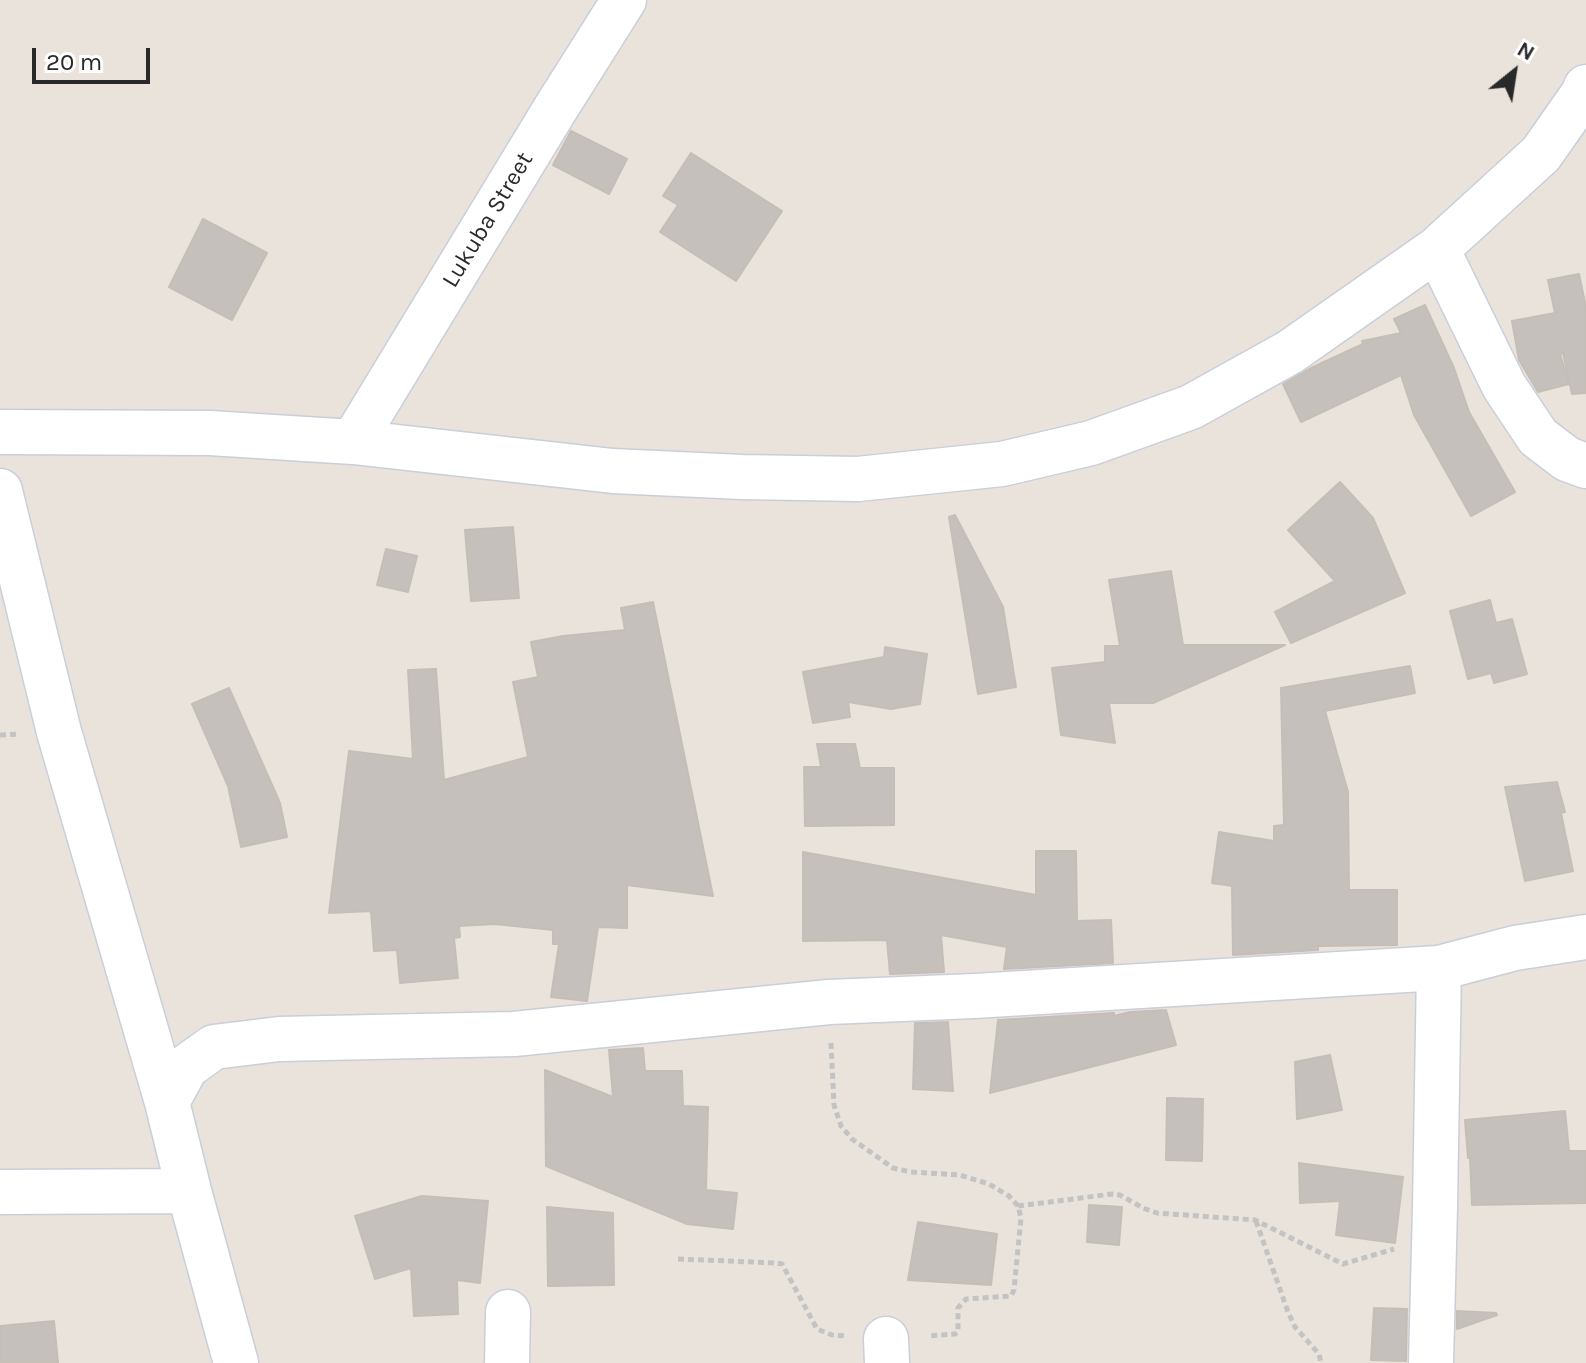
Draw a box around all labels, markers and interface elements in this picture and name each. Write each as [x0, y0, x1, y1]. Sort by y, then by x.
scale bar [36, 32, 154, 82]
north arrow [1474, 32, 1554, 112]
text: N [1513, 36, 1539, 66]
text: 20 m [46, 48, 102, 76]
street label: Lukuba Street [436, 147, 540, 293]

